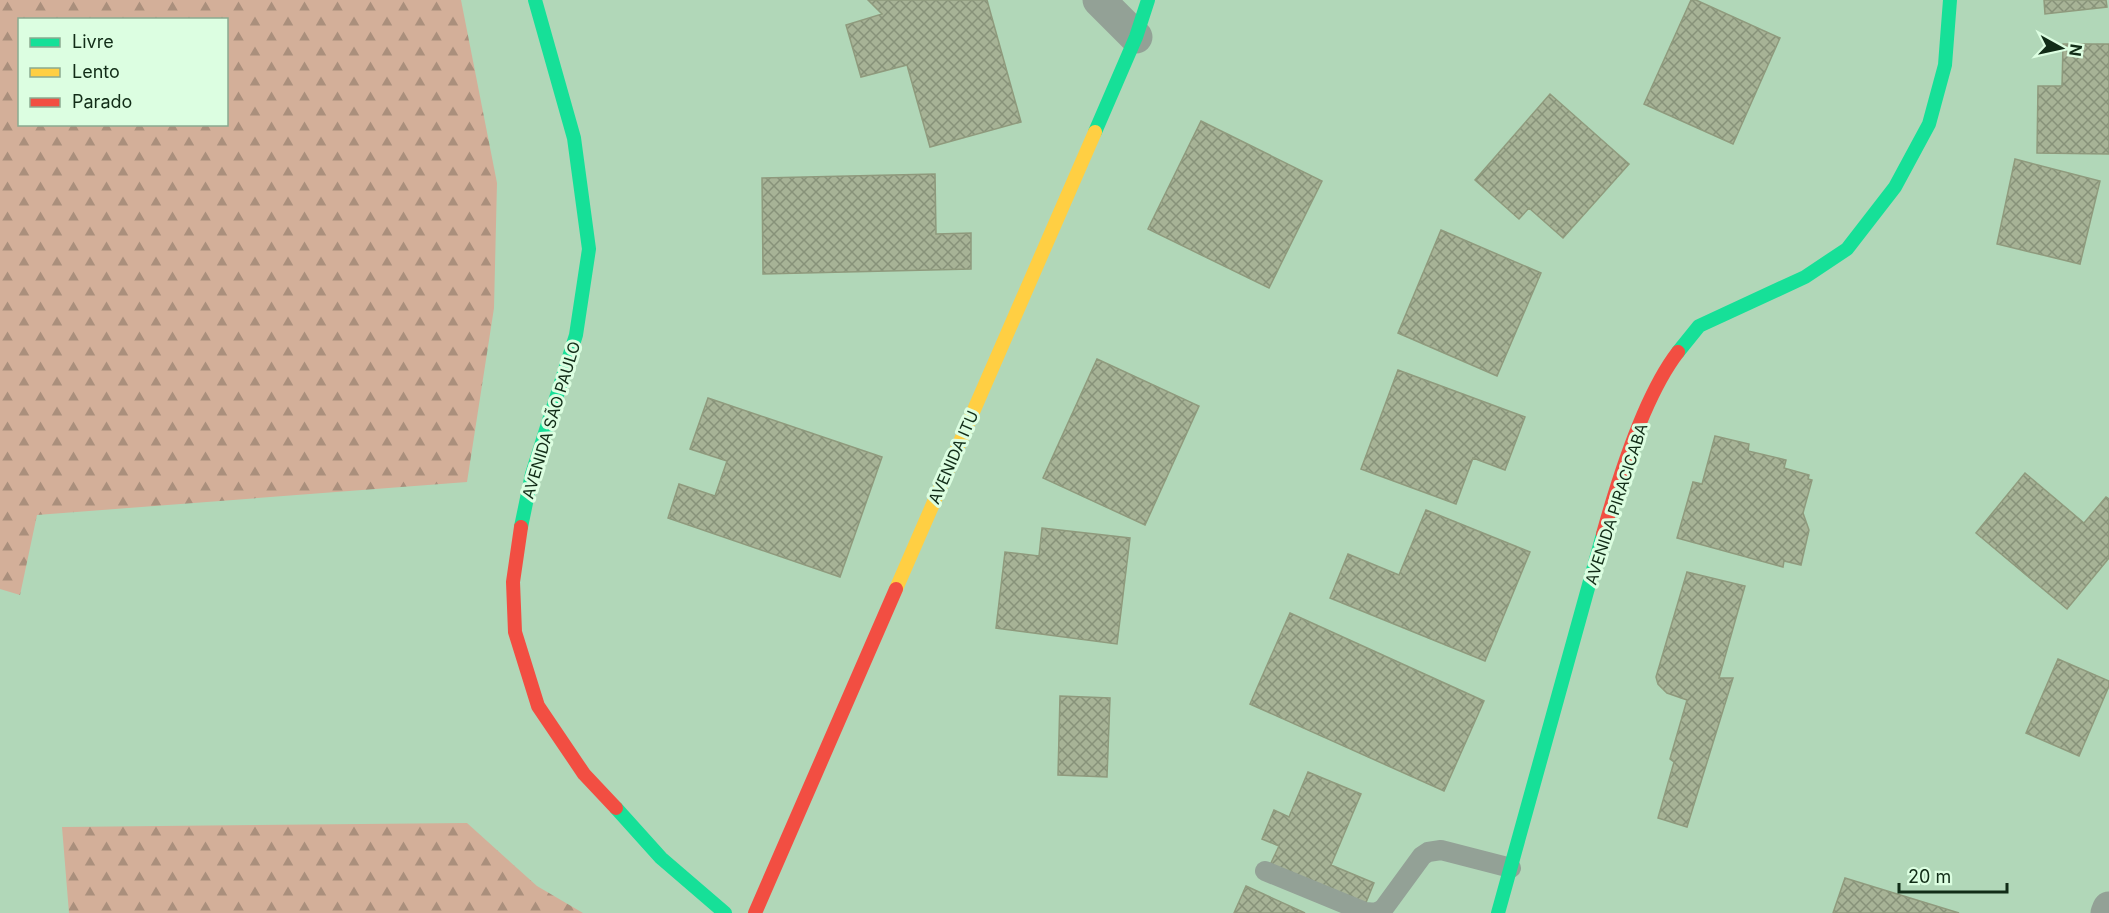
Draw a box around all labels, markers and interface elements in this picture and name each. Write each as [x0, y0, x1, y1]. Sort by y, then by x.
legend [18, 18, 228, 126]
north arrow [2031, 18, 2091, 78]
text: Livre [72, 31, 114, 52]
text: N [2065, 43, 2087, 58]
text: Lento [72, 61, 120, 82]
text: Parado [72, 91, 132, 112]
street label: AVENIDA SÃO PAULO [518, 339, 584, 501]
street label: AVENIDA ITU [924, 407, 982, 507]
street label: AVENIDA PIRACICABA [1580, 421, 1652, 587]
scale bar [1899, 856, 2007, 894]
text: 20 m [1908, 866, 1951, 887]

